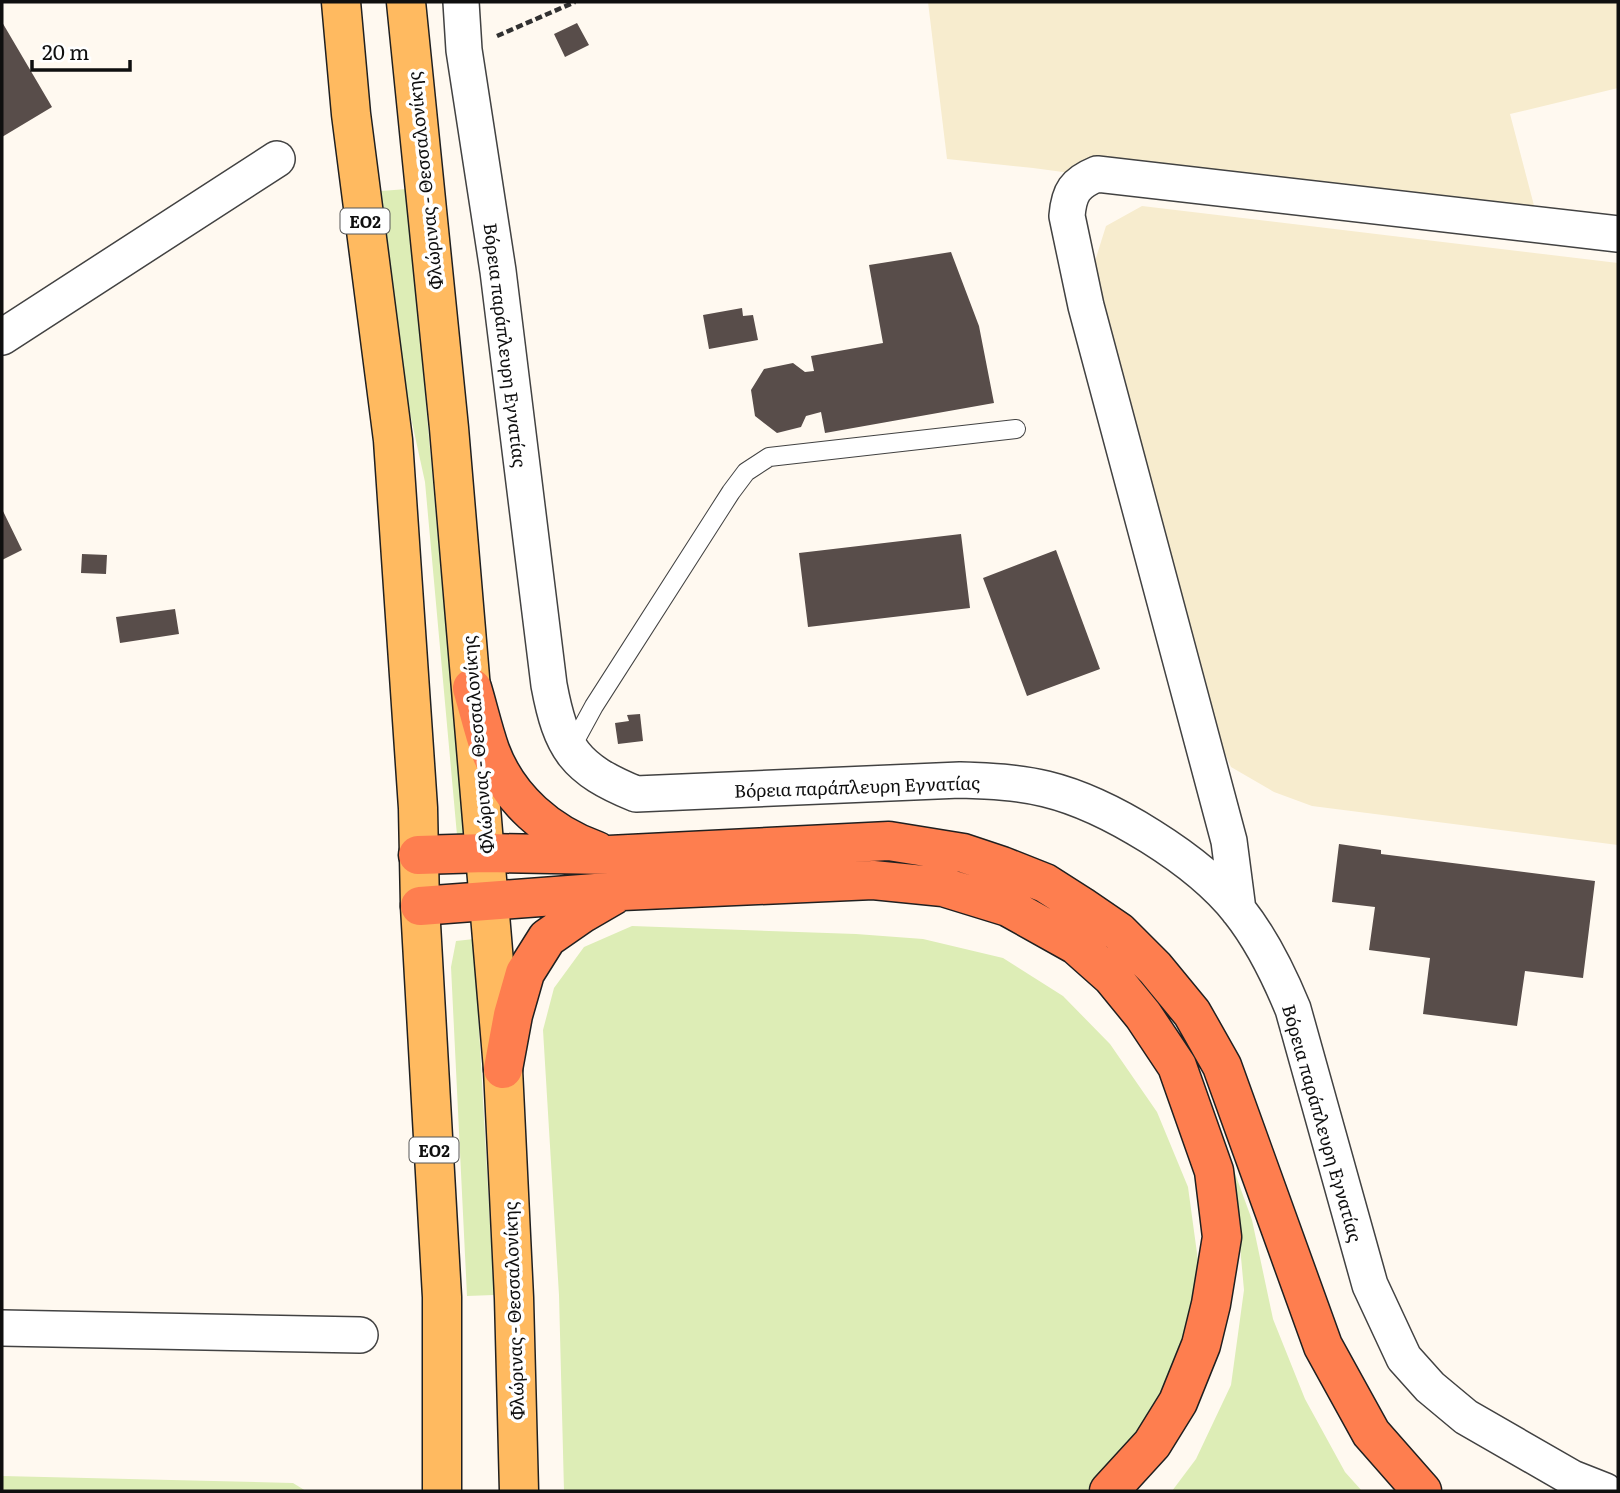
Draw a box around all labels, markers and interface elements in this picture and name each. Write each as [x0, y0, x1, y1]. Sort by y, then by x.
scale bar [32, 28, 130, 72]
text: 20 m [42, 35, 89, 66]
street label: Φλώρινας - Θεσσαλονίκης [399, 71, 449, 291]
road number: ΕΟ2 [340, 209, 390, 234]
street label: Βόρεια παράπλευρη Εγνατίας [478, 221, 534, 469]
street label: Φλώρινας - Θεσσαλονίκης [454, 635, 500, 855]
street label: Βόρεια παράπλευρη Εγνατίας [734, 768, 980, 804]
street label: Βόρεια παράπλευρη Εγνατίας [1276, 1001, 1370, 1245]
road number: ΕΟ2 [410, 1138, 458, 1162]
street label: Φλώρινας - Θεσσαλονίκης [496, 1201, 530, 1421]

